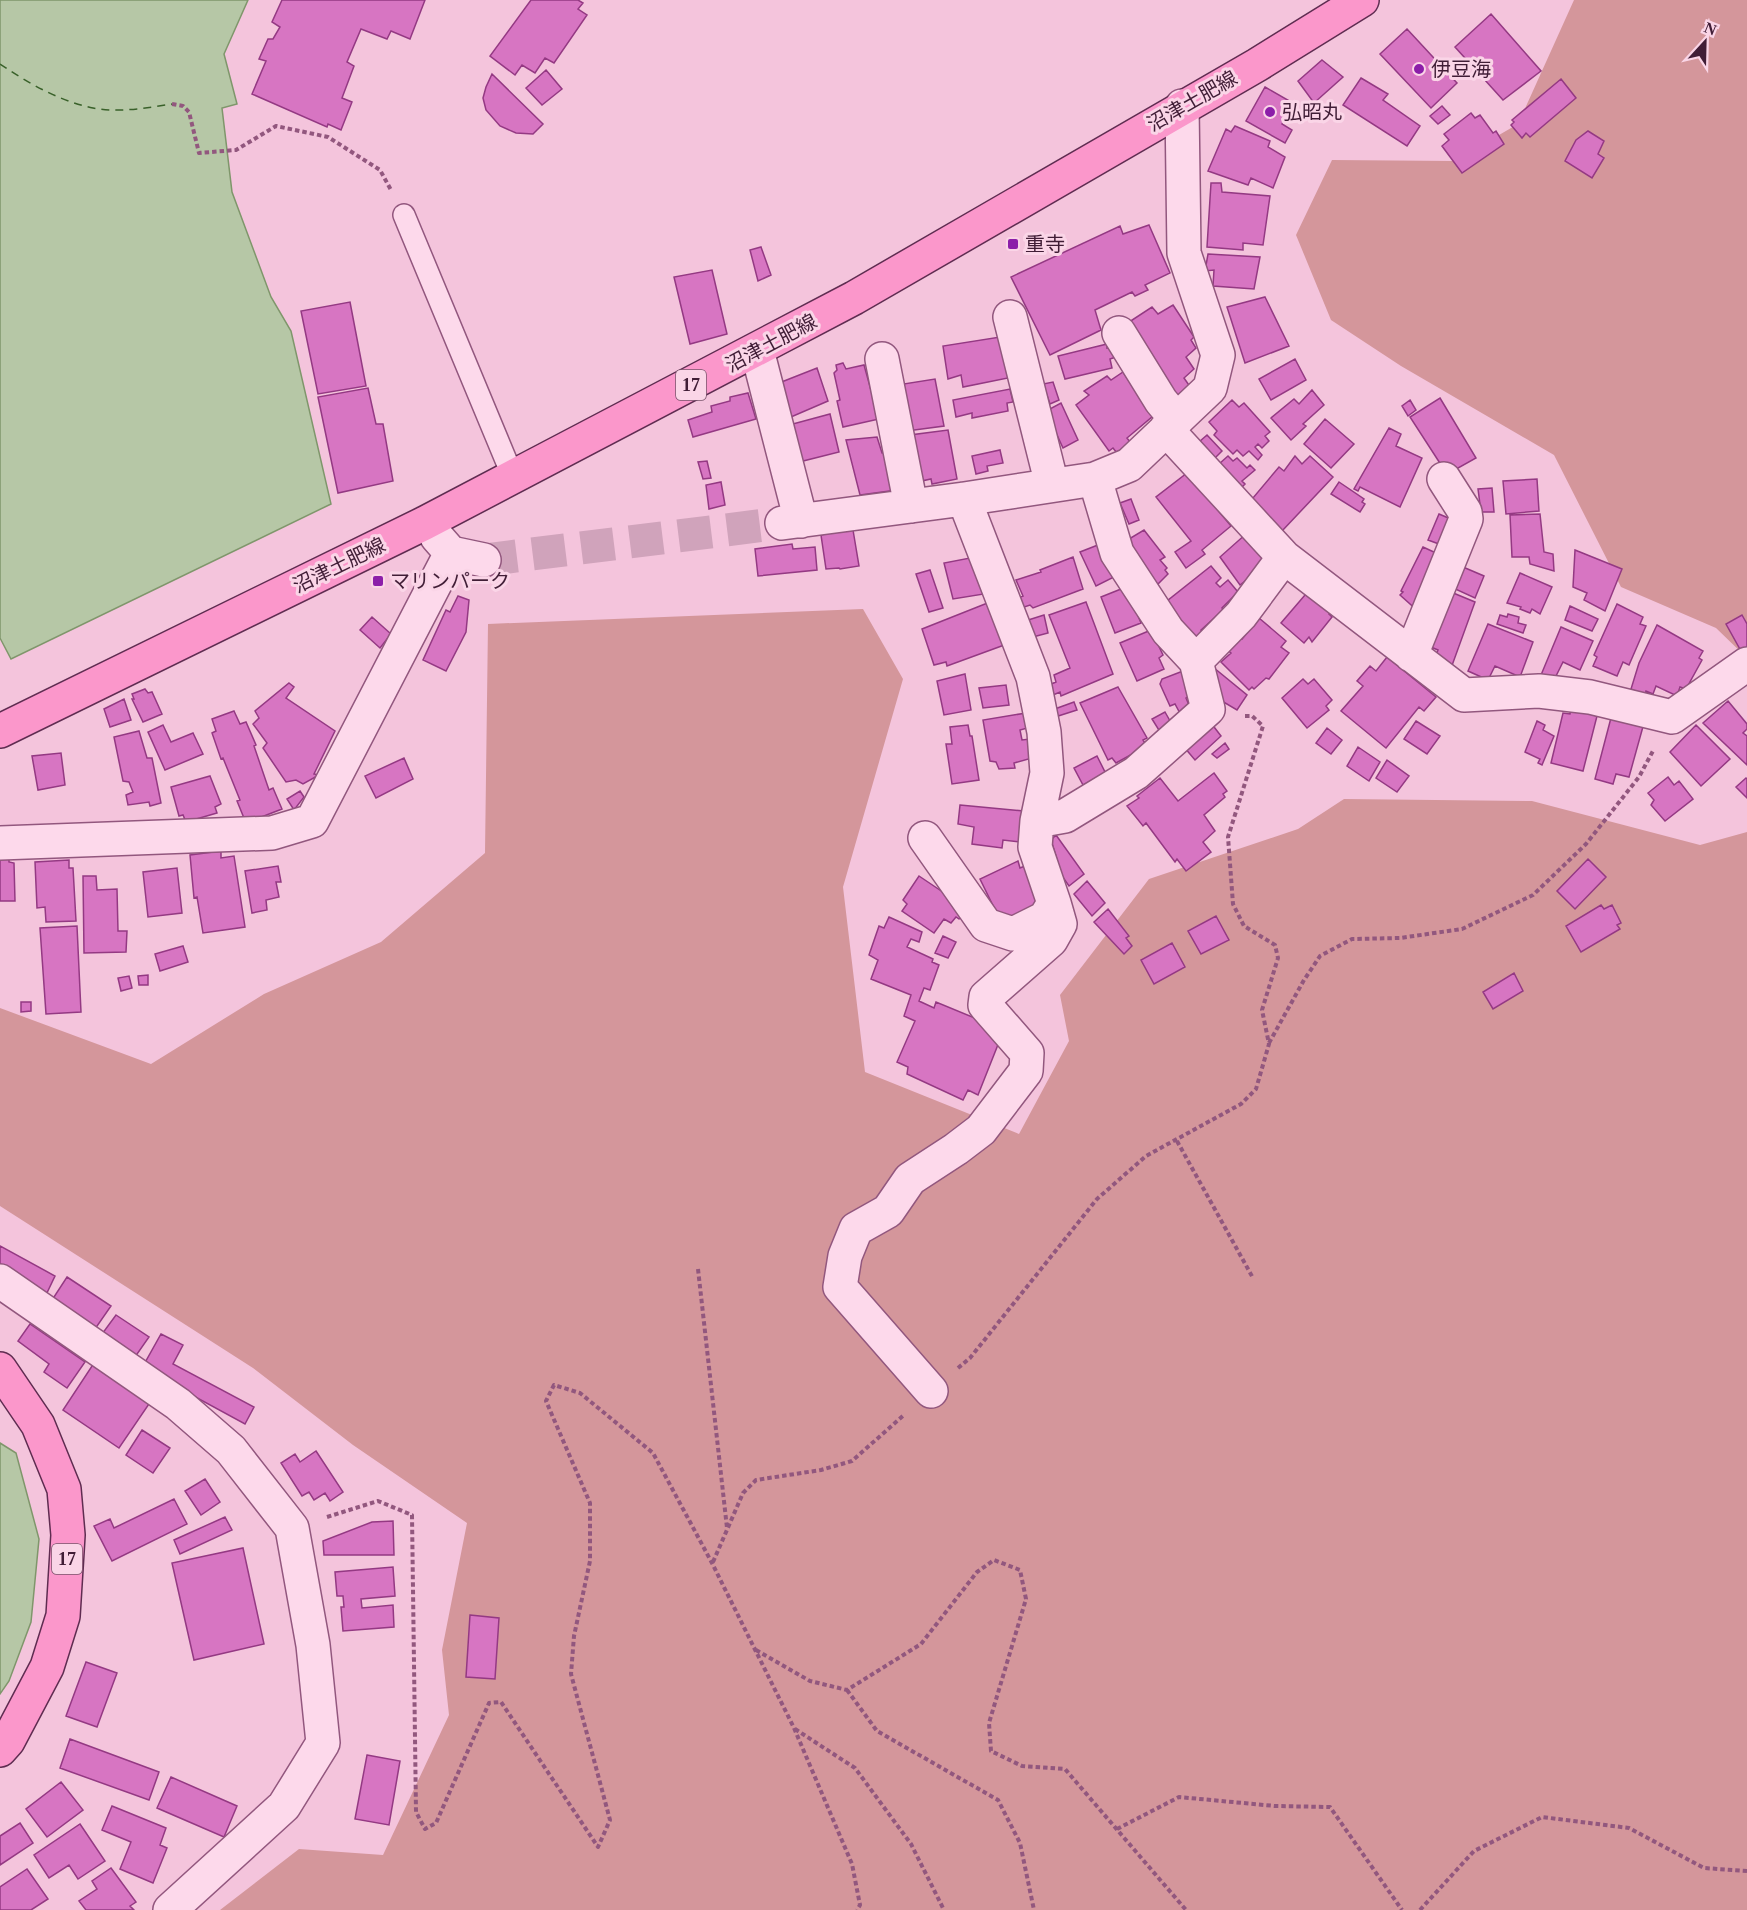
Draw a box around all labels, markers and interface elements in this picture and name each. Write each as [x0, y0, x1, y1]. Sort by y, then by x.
north arrow [1675, 12, 1735, 72]
text: N [1702, 19, 1719, 39]
place label: 伊豆海 [1431, 58, 1491, 80]
marker: 伊豆海 [1412, 62, 1426, 76]
street label: 沼津土肥線 [1143, 66, 1241, 136]
place label: 弘昭丸 [1282, 101, 1342, 123]
marker: 弘昭丸 [1263, 105, 1277, 119]
place label: 重寺 [1025, 233, 1065, 255]
marker: 重寺 [1006, 237, 1020, 251]
street label: 沼津土肥線 [722, 310, 820, 376]
road number: 17 [676, 370, 706, 400]
street label: 沼津土肥線 [289, 533, 389, 597]
place label: マリンパーク [390, 570, 510, 592]
marker: マリンパーク [371, 574, 385, 588]
road number: 17 [52, 1544, 82, 1574]

